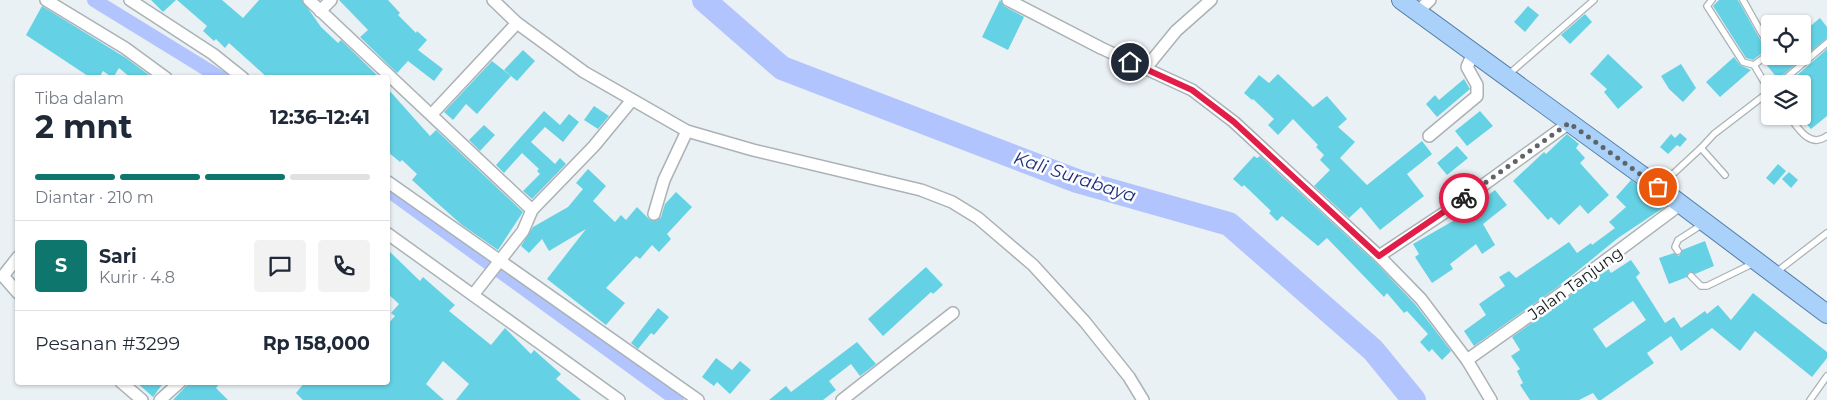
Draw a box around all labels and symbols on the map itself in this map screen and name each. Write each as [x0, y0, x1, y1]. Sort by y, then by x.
pin [1109, 41, 1151, 83]
water label: Kali Surabaya [1011, 147, 1139, 207]
pin [1637, 166, 1679, 208]
courier [1439, 173, 1489, 223]
street label: Jalan Tanjung [1524, 243, 1626, 325]

